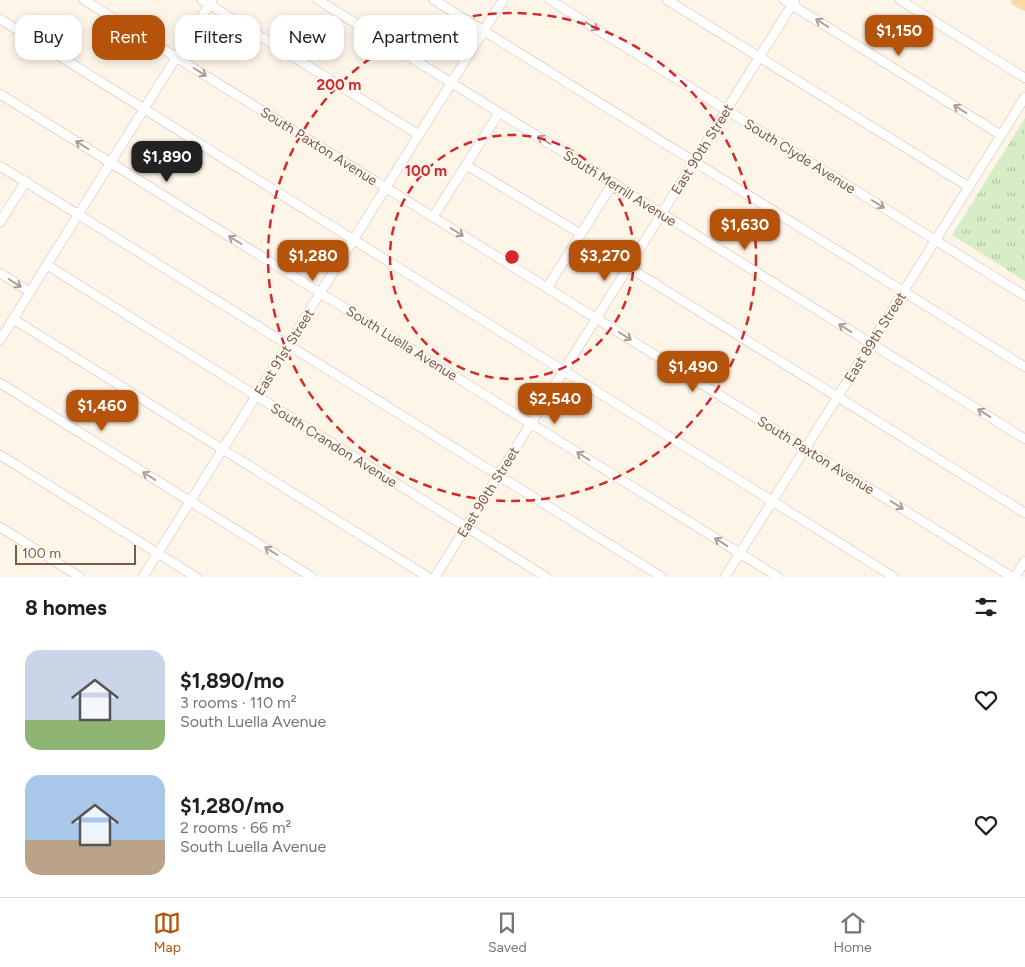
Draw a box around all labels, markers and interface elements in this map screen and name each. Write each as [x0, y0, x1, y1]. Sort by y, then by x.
chip: Buy [15, 15, 82, 60]
chip: Rent [92, 15, 165, 60]
chip: Filters [175, 15, 260, 60]
chip: New [270, 15, 344, 60]
chip: Apartment [354, 15, 477, 60]
pin: $1,150 [858, 15, 940, 57]
one-way arrow [815, 18, 829, 28]
one-way arrow [584, 21, 598, 31]
text: $1,150 [876, 21, 922, 40]
one-way arrow [192, 67, 206, 77]
text: 200 m [317, 76, 361, 94]
street label: East 90th Street [668, 101, 737, 198]
street label: South Paxton Avenue [257, 103, 381, 190]
one-way arrow [953, 104, 967, 114]
street label: South Clyde Avenue [741, 115, 859, 198]
one-way arrow [537, 135, 551, 145]
one-way arrow [75, 139, 89, 149]
pin: $1,890 [126, 140, 208, 183]
text: $1,890 [142, 147, 192, 166]
street label: South Merrill Avenue [560, 147, 680, 230]
text: 100 m [405, 162, 447, 180]
one-way arrow [871, 199, 885, 209]
pin: $1,630 [704, 208, 786, 251]
text: $1,630 [721, 215, 769, 234]
one-way arrow [450, 227, 464, 237]
one-way arrow [228, 234, 242, 244]
pin: $1,280 [272, 240, 354, 282]
pin: $3,270 [564, 240, 646, 282]
text: $1,280 [288, 246, 338, 265]
text: $3,270 [580, 246, 630, 265]
centre of rings [503, 248, 521, 266]
one-way arrow [8, 277, 22, 288]
street label: East 89th Street [841, 289, 910, 385]
street label: South Luella Avenue [343, 302, 461, 385]
street label: East 91st Street [251, 306, 318, 399]
one-way arrow [839, 322, 853, 332]
one-way arrow [618, 332, 632, 342]
pin: $1,490 [652, 350, 734, 393]
text: $1,490 [668, 357, 718, 376]
pin: $2,540 [514, 382, 596, 425]
text: $2,540 [529, 389, 581, 408]
pin: $1,460 [61, 390, 143, 432]
text: $1,460 [77, 396, 127, 415]
street label: South Crandon Avenue [267, 400, 400, 491]
one-way arrow [977, 408, 991, 418]
street label: South Paxton Avenue [754, 412, 878, 499]
street label: East 90th Street [454, 444, 523, 541]
one-way arrow [577, 451, 591, 461]
one-way arrow [143, 470, 157, 480]
one-way arrow [889, 501, 903, 511]
one-way arrow [715, 537, 729, 547]
scale bar [15, 542, 136, 565]
text: 100 m [22, 545, 61, 562]
one-way arrow [264, 546, 278, 556]
icon: filters [972, 593, 1000, 621]
text: 8 homes [25, 595, 107, 620]
text: $1,890/mo [180, 668, 284, 693]
icon: home [65, 670, 125, 730]
icon: heart [972, 686, 1000, 714]
text: 3 rooms · 110 m² [180, 693, 296, 712]
text: South Luella Avenue [180, 712, 326, 731]
text: $1,280/mo [180, 793, 284, 818]
icon: home [65, 795, 125, 855]
icon: heart [972, 811, 1000, 839]
text: 2 rooms · 66 m² [180, 818, 291, 837]
text: South Luella Avenue [180, 837, 326, 856]
tab: Map [153, 909, 181, 956]
tab: Saved [488, 909, 527, 956]
tab: Home [833, 909, 872, 956]

